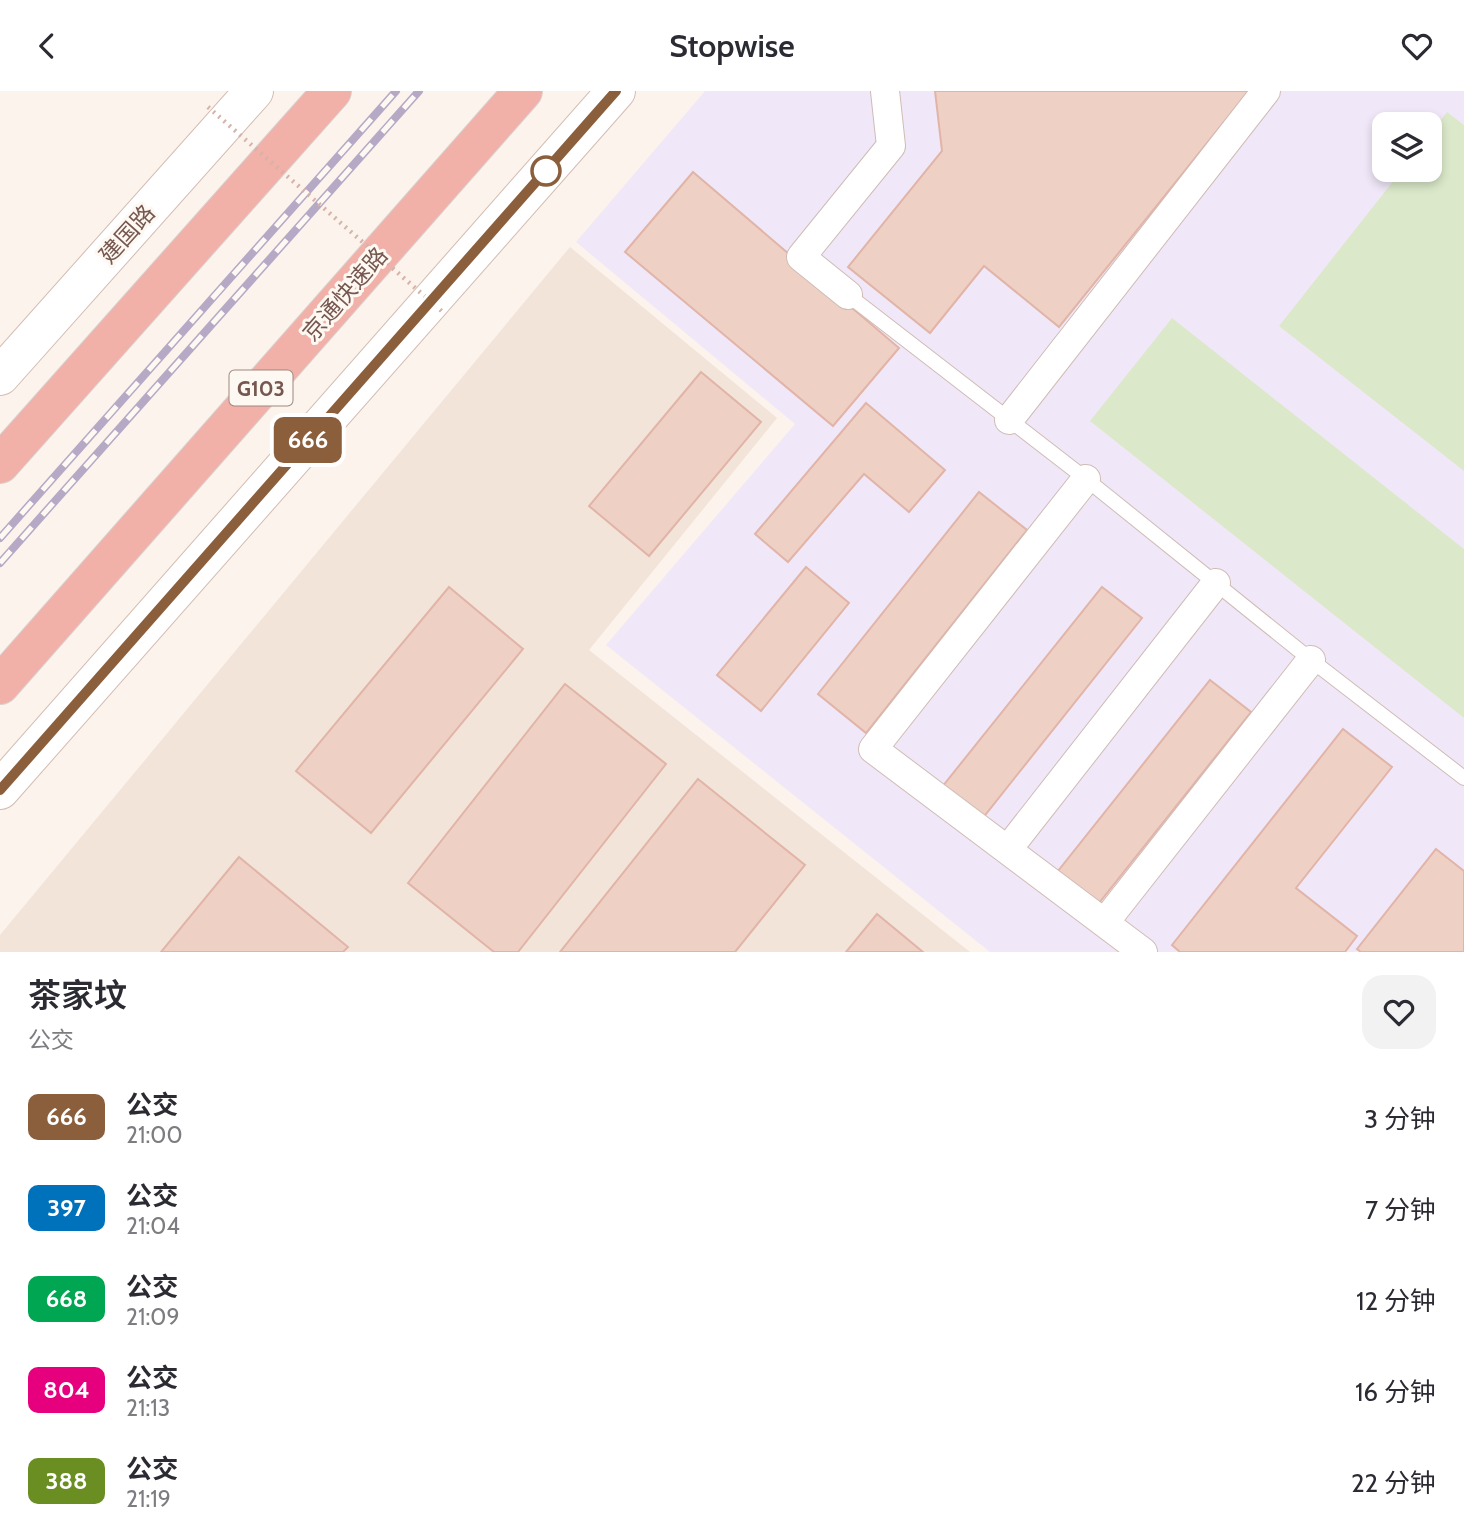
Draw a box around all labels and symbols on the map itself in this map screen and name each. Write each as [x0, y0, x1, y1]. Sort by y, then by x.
unlabelled marker [531, 156, 561, 186]
street label: 建国路 [94, 199, 160, 269]
street label: 京通快速路 [297, 241, 393, 347]
road number: G103 [230, 371, 292, 405]
line badge: 666 [268, 417, 348, 463]

